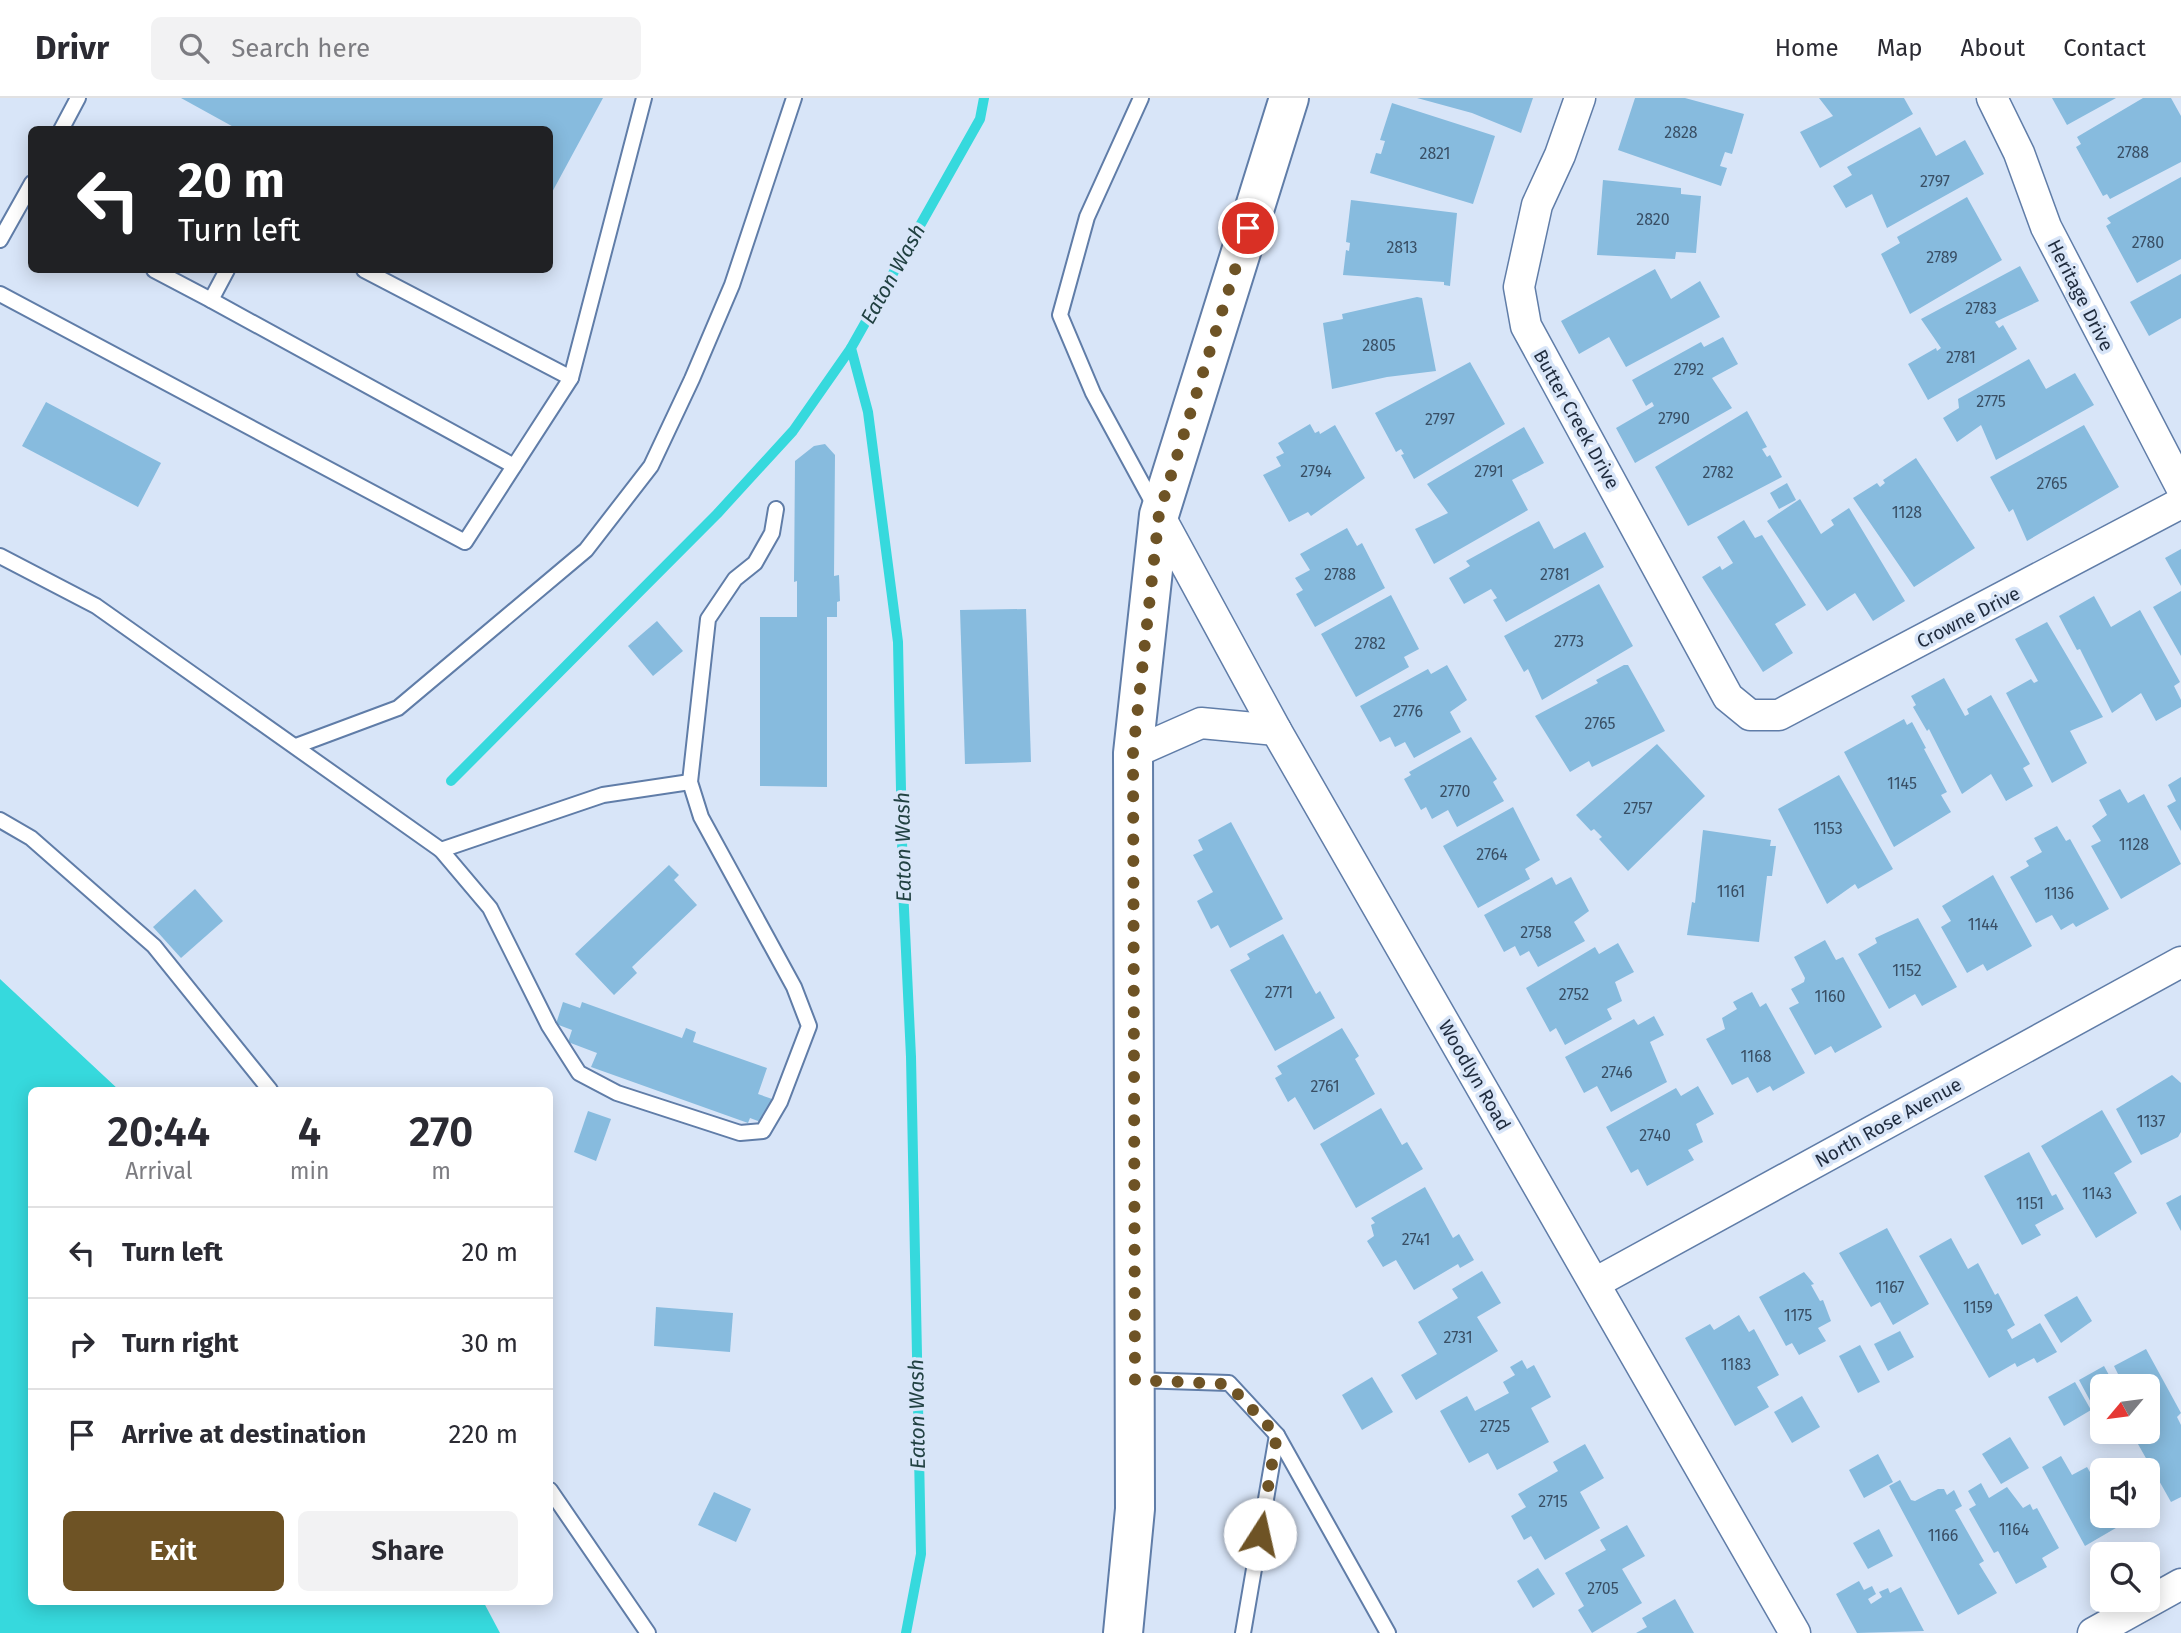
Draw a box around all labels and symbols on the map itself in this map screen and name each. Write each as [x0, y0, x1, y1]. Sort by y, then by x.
house number: 2828 [1664, 123, 1698, 142]
house number: 2788 [2117, 143, 2149, 162]
house number: 2821 [1419, 144, 1451, 163]
house number: 2797 [1920, 172, 1950, 191]
pin [1218, 198, 1278, 258]
house number: 2820 [1636, 210, 1670, 229]
water label: Eaton Wash [855, 219, 931, 329]
house number: 2780 [2132, 233, 2164, 252]
street label: Heritage Drive [2043, 235, 2119, 355]
house number: 2813 [1386, 238, 1418, 257]
house number: 2789 [1926, 248, 1958, 267]
house number: 2783 [1965, 299, 1997, 318]
house number: 2805 [1362, 336, 1396, 355]
street label: Butter Creek Drive [1529, 345, 1624, 493]
house number: 2781 [1946, 348, 1976, 367]
house number: 2792 [1674, 360, 1704, 379]
house number: 2775 [1976, 392, 2006, 411]
house number: 2790 [1658, 409, 1690, 428]
house number: 2797 [1425, 410, 1455, 429]
house number: 2794 [1300, 462, 1332, 481]
house number: 2791 [1474, 462, 1504, 481]
house number: 2782 [1702, 463, 1734, 482]
house number: 2765 [2037, 474, 2067, 493]
house number: 1128 [1892, 503, 1922, 522]
house number: 2788 [1324, 565, 1356, 584]
house number: 2781 [1540, 565, 1570, 584]
street label: Crowne Drive [1913, 582, 2024, 653]
house number: 2773 [1554, 632, 1584, 651]
house number: 2782 [1354, 634, 1386, 653]
house number: 2776 [1393, 702, 1423, 721]
house number: 2765 [1585, 714, 1615, 733]
house number: 1145 [1887, 774, 1917, 793]
house number: 2770 [1440, 782, 1470, 801]
water label: Eaton Wash [889, 792, 917, 902]
house number: 2757 [1623, 799, 1653, 818]
house number: 1153 [1813, 819, 1843, 838]
house number: 1128 [2119, 835, 2149, 854]
house number: 2764 [1476, 845, 1508, 864]
house number: 1161 [1717, 882, 1745, 901]
house number: 1136 [2044, 884, 2074, 903]
house number: 1144 [1968, 915, 1999, 934]
house number: 2758 [1520, 923, 1552, 942]
house number: 1152 [1892, 961, 1922, 980]
house number: 2771 [1265, 983, 1293, 1002]
house number: 2752 [1559, 985, 1589, 1004]
house number: 1160 [1814, 987, 1846, 1006]
street label: Woodlyn Road [1434, 1016, 1515, 1135]
house number: 1168 [1741, 1047, 1772, 1066]
house number: 2746 [1601, 1063, 1633, 1082]
street label: North Rose Avenue [1811, 1073, 1966, 1172]
house number: 2761 [1310, 1077, 1340, 1096]
house number: 1137 [2137, 1112, 2165, 1131]
house number: 2740 [1639, 1126, 1671, 1145]
house number: 1143 [2082, 1184, 2112, 1203]
house number: 1151 [2016, 1194, 2044, 1213]
house number: 2741 [1402, 1230, 1430, 1249]
house number: 1167 [1876, 1278, 1904, 1297]
house number: 1159 [1963, 1298, 1993, 1317]
house number: 1175 [1784, 1306, 1812, 1325]
house number: 2731 [1443, 1328, 1473, 1347]
house number: 1183 [1721, 1355, 1751, 1374]
water label: Eaton Wash [903, 1359, 931, 1469]
north arrow [2090, 1374, 2160, 1444]
house number: 2725 [1480, 1417, 1510, 1436]
house number: 2715 [1538, 1492, 1568, 1511]
position arrow [1223, 1497, 1297, 1571]
house number: 1164 [1999, 1520, 2030, 1539]
house number: 1166 [1928, 1526, 1958, 1545]
house number: 2705 [1587, 1579, 1619, 1598]

